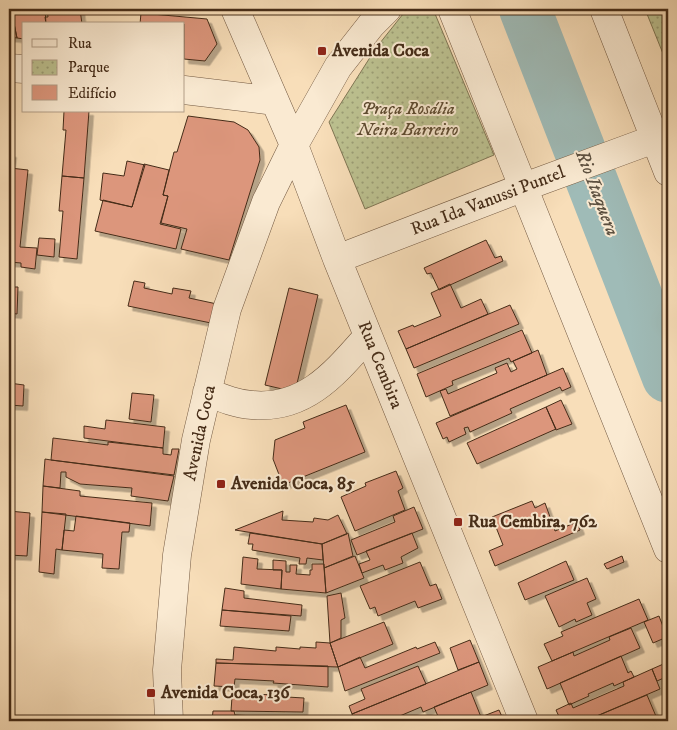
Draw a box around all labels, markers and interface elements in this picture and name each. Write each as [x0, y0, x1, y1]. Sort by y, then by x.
legend [22, 22, 185, 112]
text: Rua [68, 34, 92, 53]
place label: Avenida Coca [331, 40, 429, 62]
marker: Avenida Coca [316, 45, 328, 57]
text: Parque [68, 58, 109, 77]
text: Edifício [68, 84, 116, 103]
park label: Praça Rosália Neira Barreiro [357, 98, 459, 141]
water label: Rio Itaquera [569, 146, 624, 239]
street label: Rua Ida Vanussi Puntel [408, 161, 569, 241]
street label: Rua Cembira [352, 318, 408, 412]
street label: Avenida Coca [179, 383, 221, 483]
place label: Avenida Coca, 85 [230, 473, 355, 495]
marker: Avenida Coca, 85 [215, 478, 227, 490]
place label: Rua Cembira, 762 [468, 511, 598, 533]
marker: Rua Cembira, 762 [452, 516, 464, 528]
place label: Avenida Coca, 136 [160, 682, 291, 704]
marker: Avenida Coca, 136 [145, 687, 157, 699]

